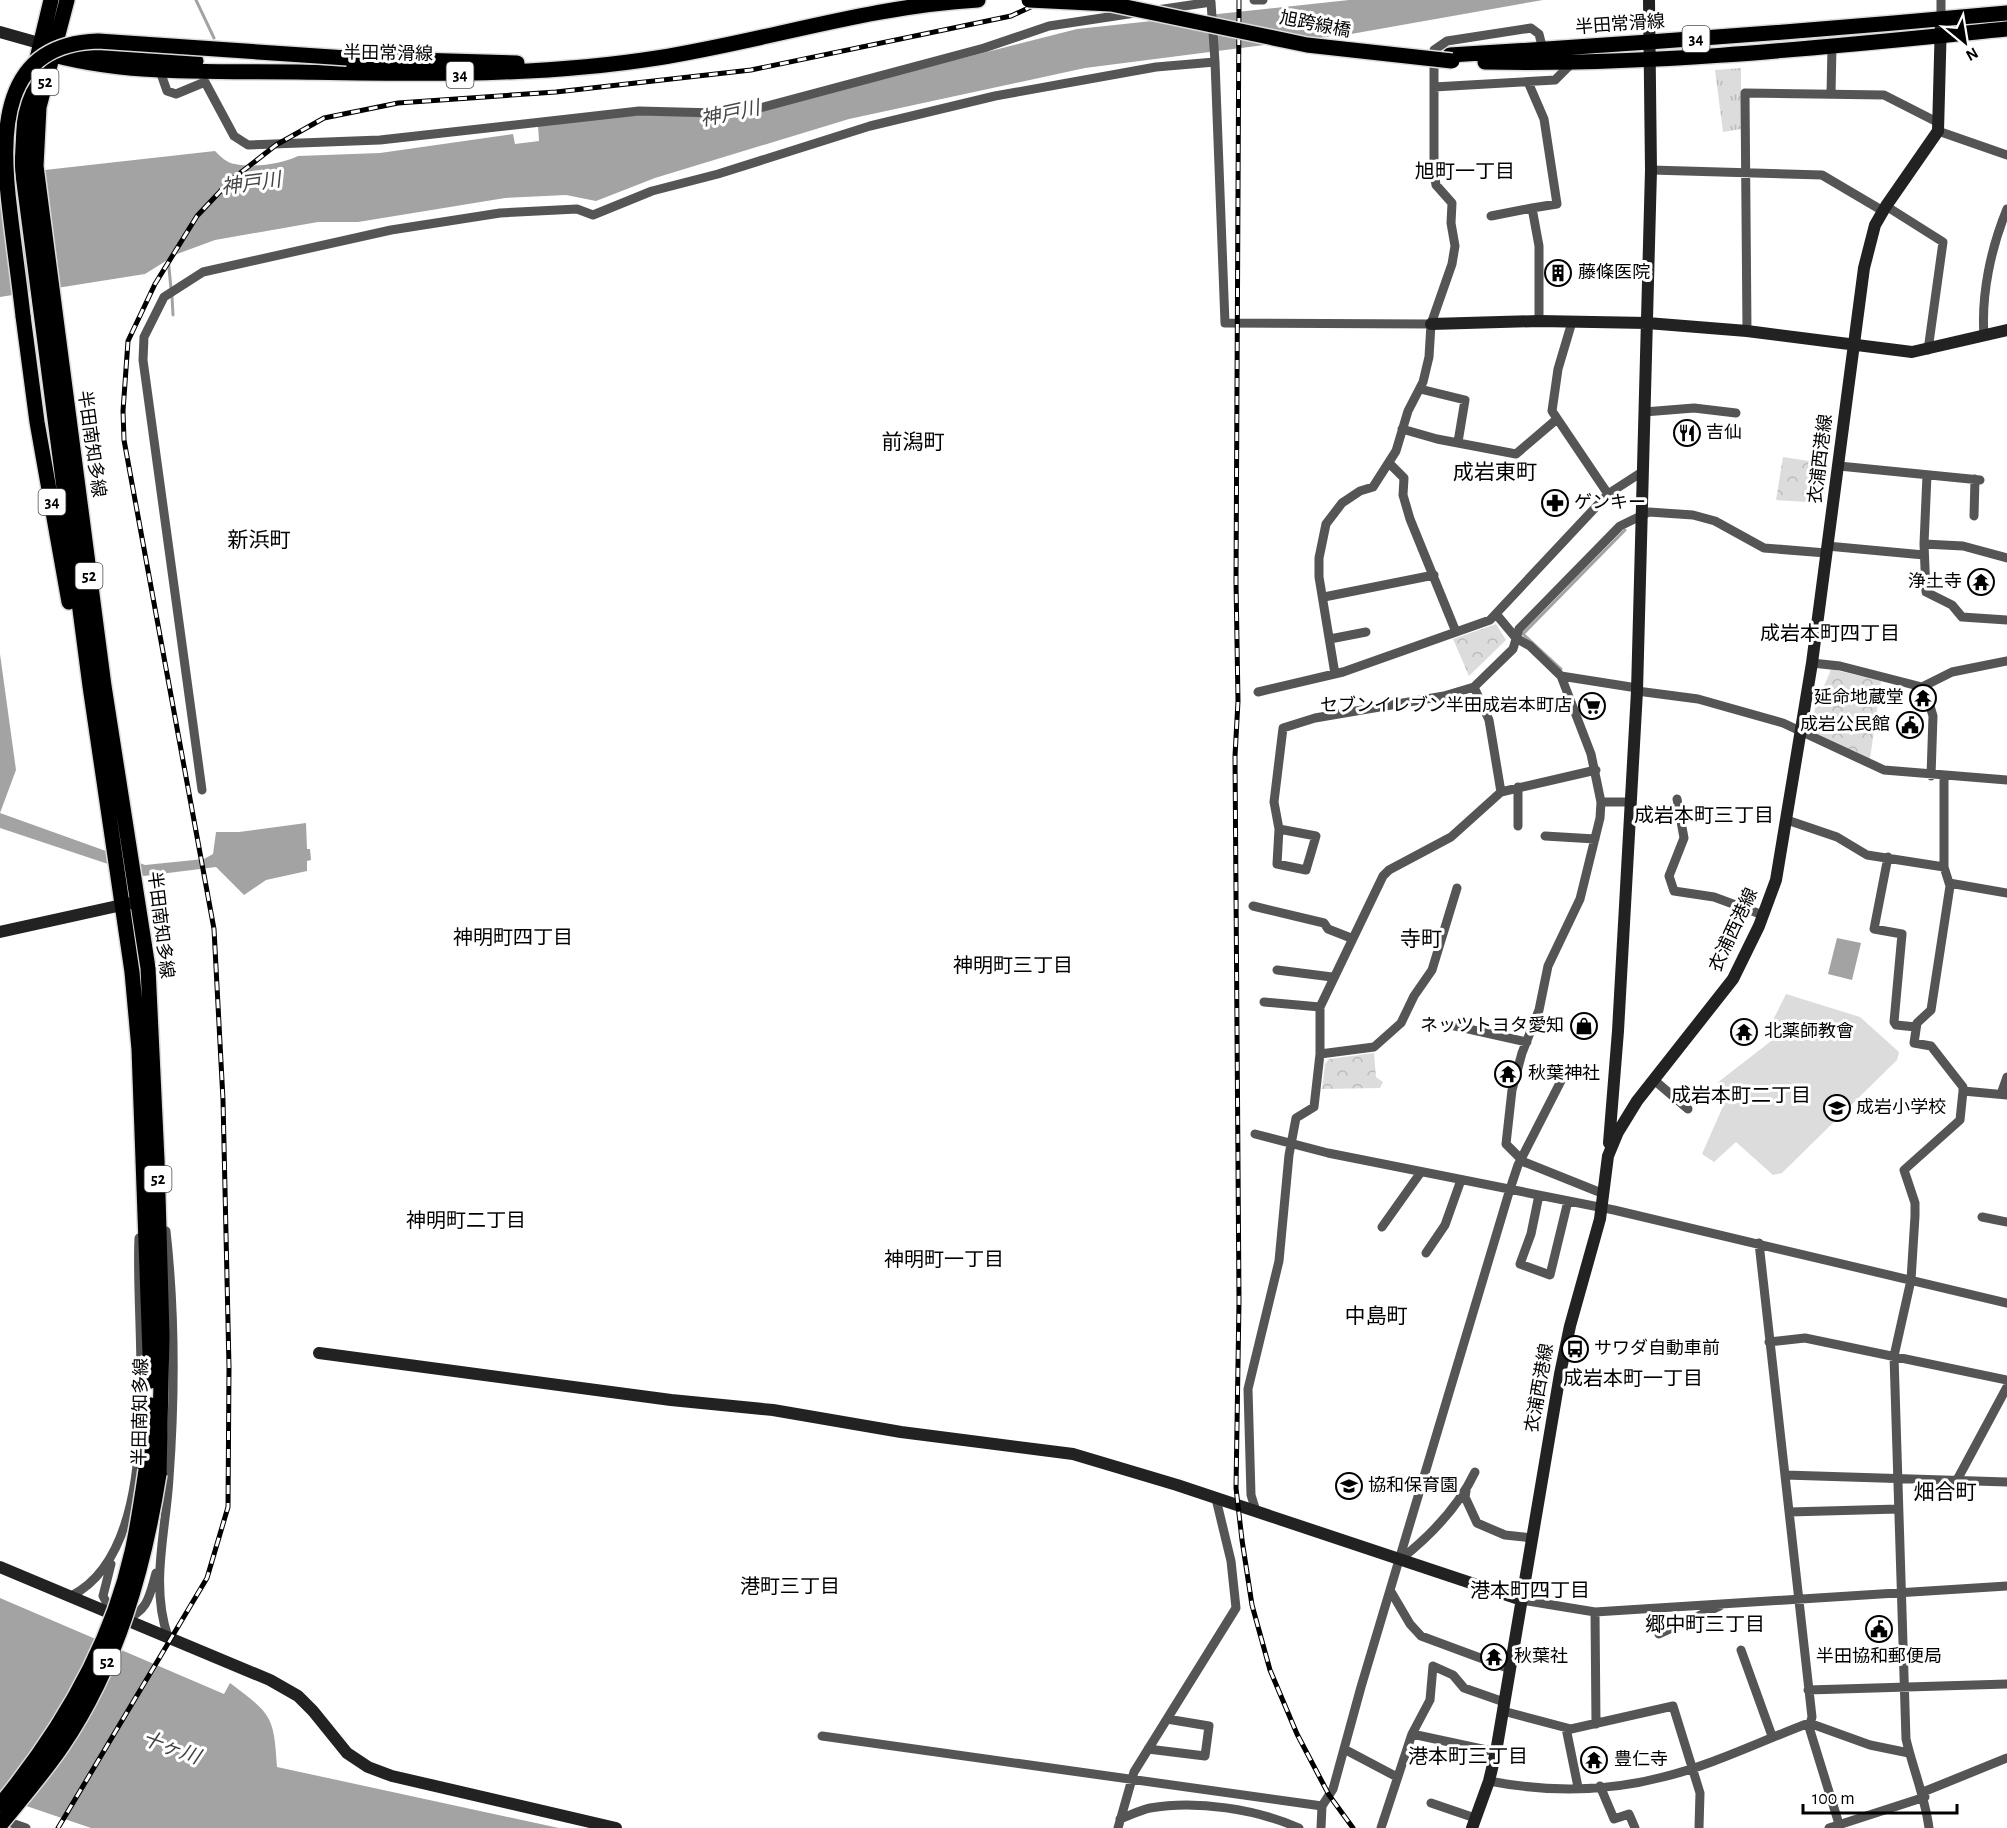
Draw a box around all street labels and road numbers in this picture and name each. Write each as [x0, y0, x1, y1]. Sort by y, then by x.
street label: 旭跨線橋 [1278, 7, 1352, 41]
street label: 半田常滑線 [1574, 11, 1666, 37]
road number: 34 [1682, 26, 1710, 52]
street label: 半田常滑線 [343, 42, 433, 64]
road number: 34 [446, 62, 474, 88]
road number: 52 [32, 69, 58, 95]
street label: 半田南知多線 [75, 389, 109, 499]
street label: 衣浦西港線 [1805, 413, 1835, 505]
road number: 34 [38, 489, 66, 515]
road number: 52 [76, 563, 103, 589]
street label: 半田南知多線 [144, 870, 177, 980]
street label: 衣浦西港線 [1705, 885, 1761, 975]
road number: 52 [144, 1166, 172, 1192]
street label: 衣浦西港線 [1521, 1342, 1557, 1434]
street label: 半田南知多線 [129, 1358, 151, 1466]
road number: 52 [94, 1649, 120, 1675]

